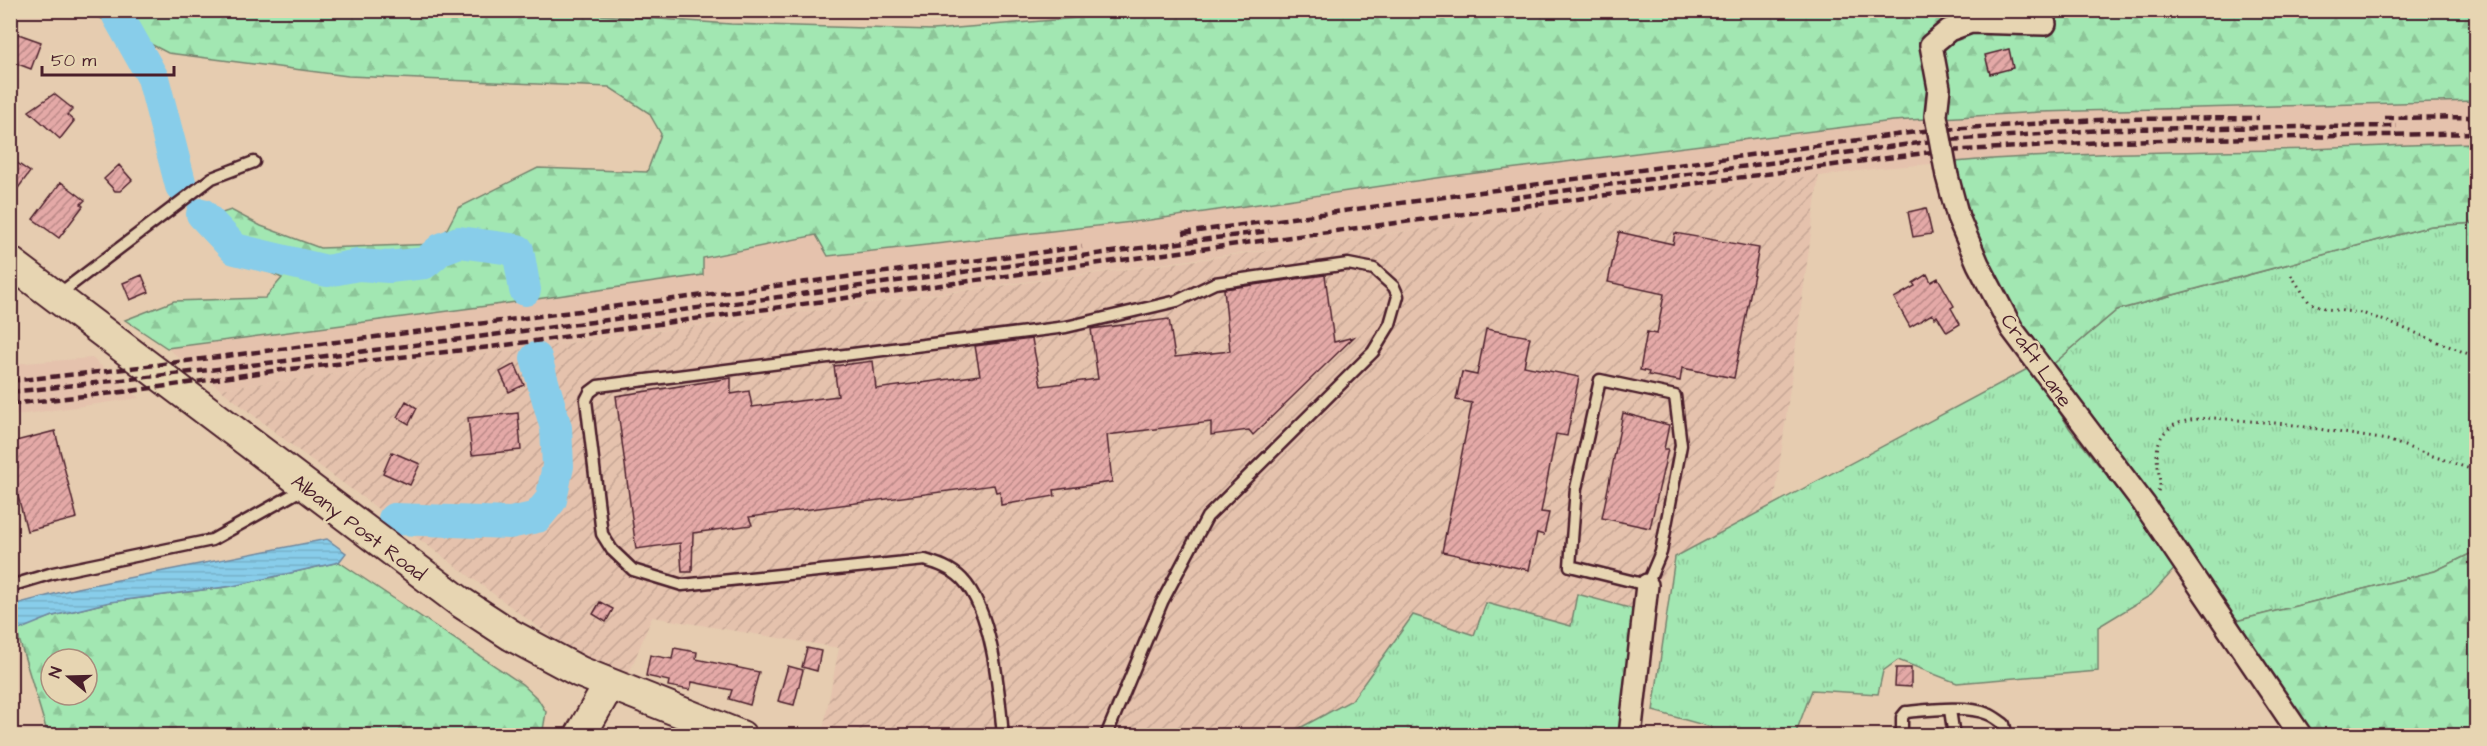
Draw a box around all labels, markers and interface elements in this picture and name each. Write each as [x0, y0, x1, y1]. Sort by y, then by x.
scale bar [42, 39, 174, 77]
text: 50 m [51, 48, 96, 73]
street label: Craft Lane [1994, 308, 2079, 413]
street label: Albany Post Road [285, 468, 432, 589]
north arrow [39, 647, 99, 707]
text: N [44, 664, 68, 681]

